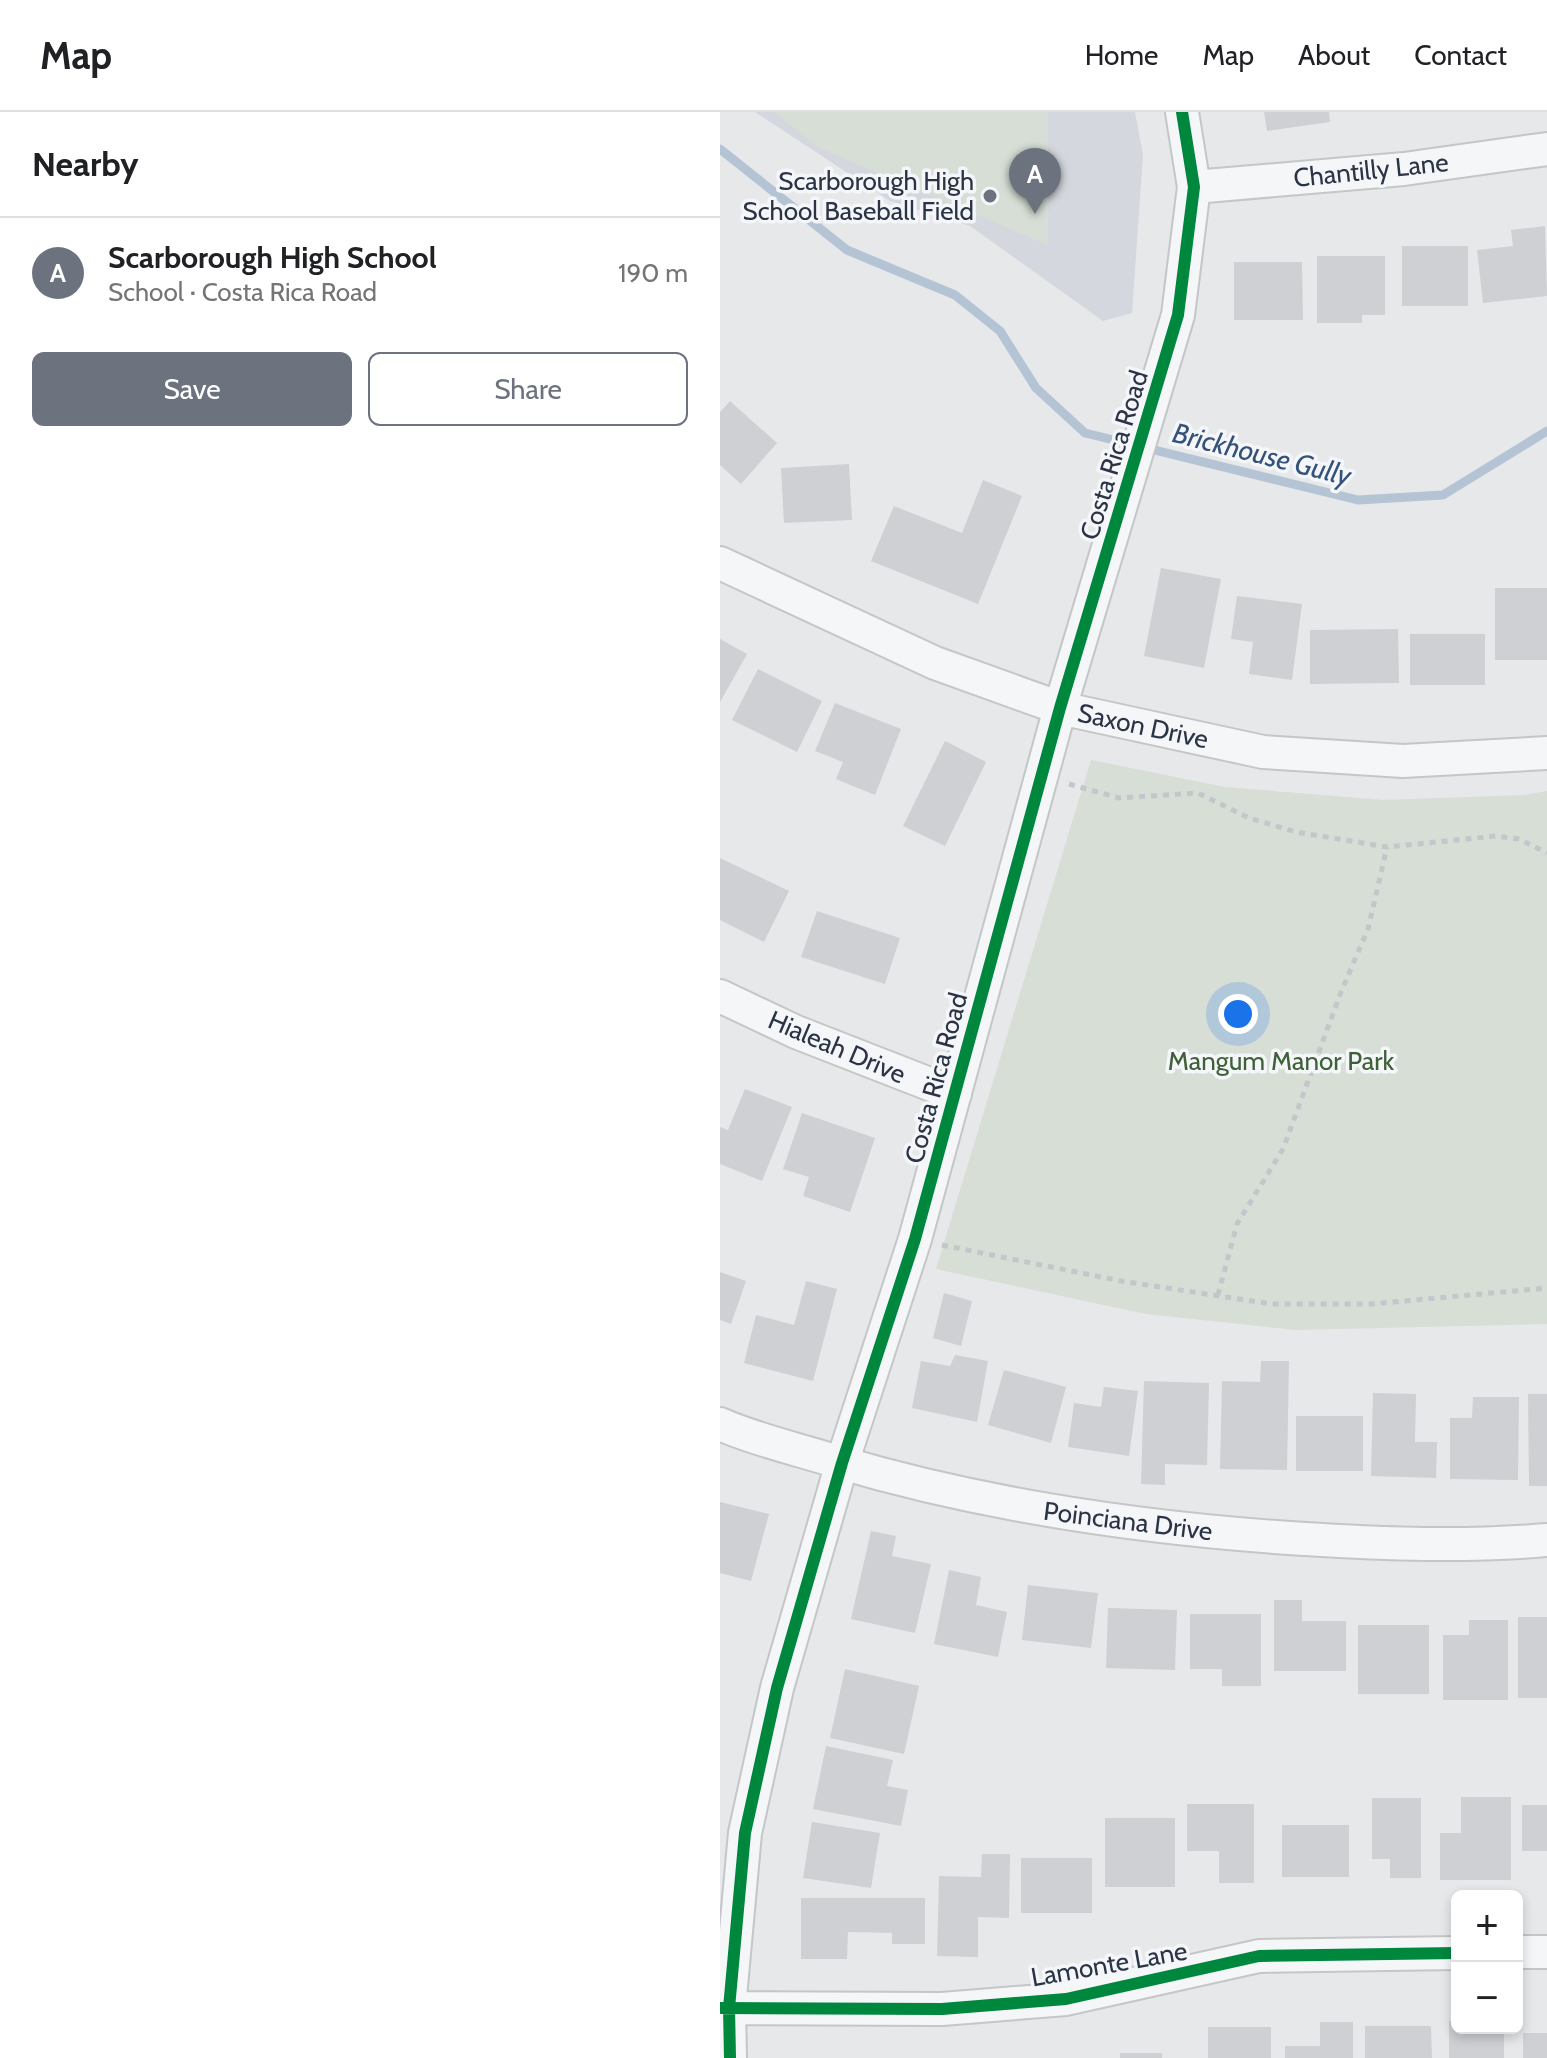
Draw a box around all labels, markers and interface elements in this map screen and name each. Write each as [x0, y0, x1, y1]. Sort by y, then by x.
text: Map [40, 32, 112, 79]
text: Home [1085, 38, 1158, 72]
text: Map [1202, 38, 1254, 72]
text: About [1298, 38, 1370, 72]
text: Contact [1414, 38, 1507, 72]
text: Nearby [32, 143, 139, 185]
street label: Chantilly Lane [1292, 146, 1450, 194]
pin: A [1009, 148, 1061, 214]
place label: Scarborough High School Baseball Field [743, 165, 974, 227]
marker: Scarborough High School Baseball Field [981, 187, 999, 205]
text: Scarborough High School [108, 239, 437, 276]
text: A [50, 257, 66, 289]
text: 190 m [618, 257, 688, 289]
text: School · Costa Rica Road [108, 276, 377, 308]
button: Save [32, 352, 352, 426]
button: Share [368, 352, 688, 426]
street label: Costa Rica Road [1073, 366, 1155, 544]
water label: Brickhouse Gully [1169, 415, 1356, 493]
street label: Saxon Drive [1075, 697, 1211, 755]
street label: Costa Rica Road [898, 989, 974, 1167]
your location [1218, 994, 1258, 1034]
street label: Hialeah Drive [763, 1004, 911, 1090]
park label: Mangum Manor Park [1168, 1045, 1395, 1077]
street label: Poinciana Drive [1042, 1495, 1214, 1547]
map controls [1451, 1890, 1523, 2034]
button: + [1451, 1890, 1523, 1962]
street label: Lamonte Lane [1028, 1935, 1190, 1993]
button: − [1451, 1962, 1523, 2034]

